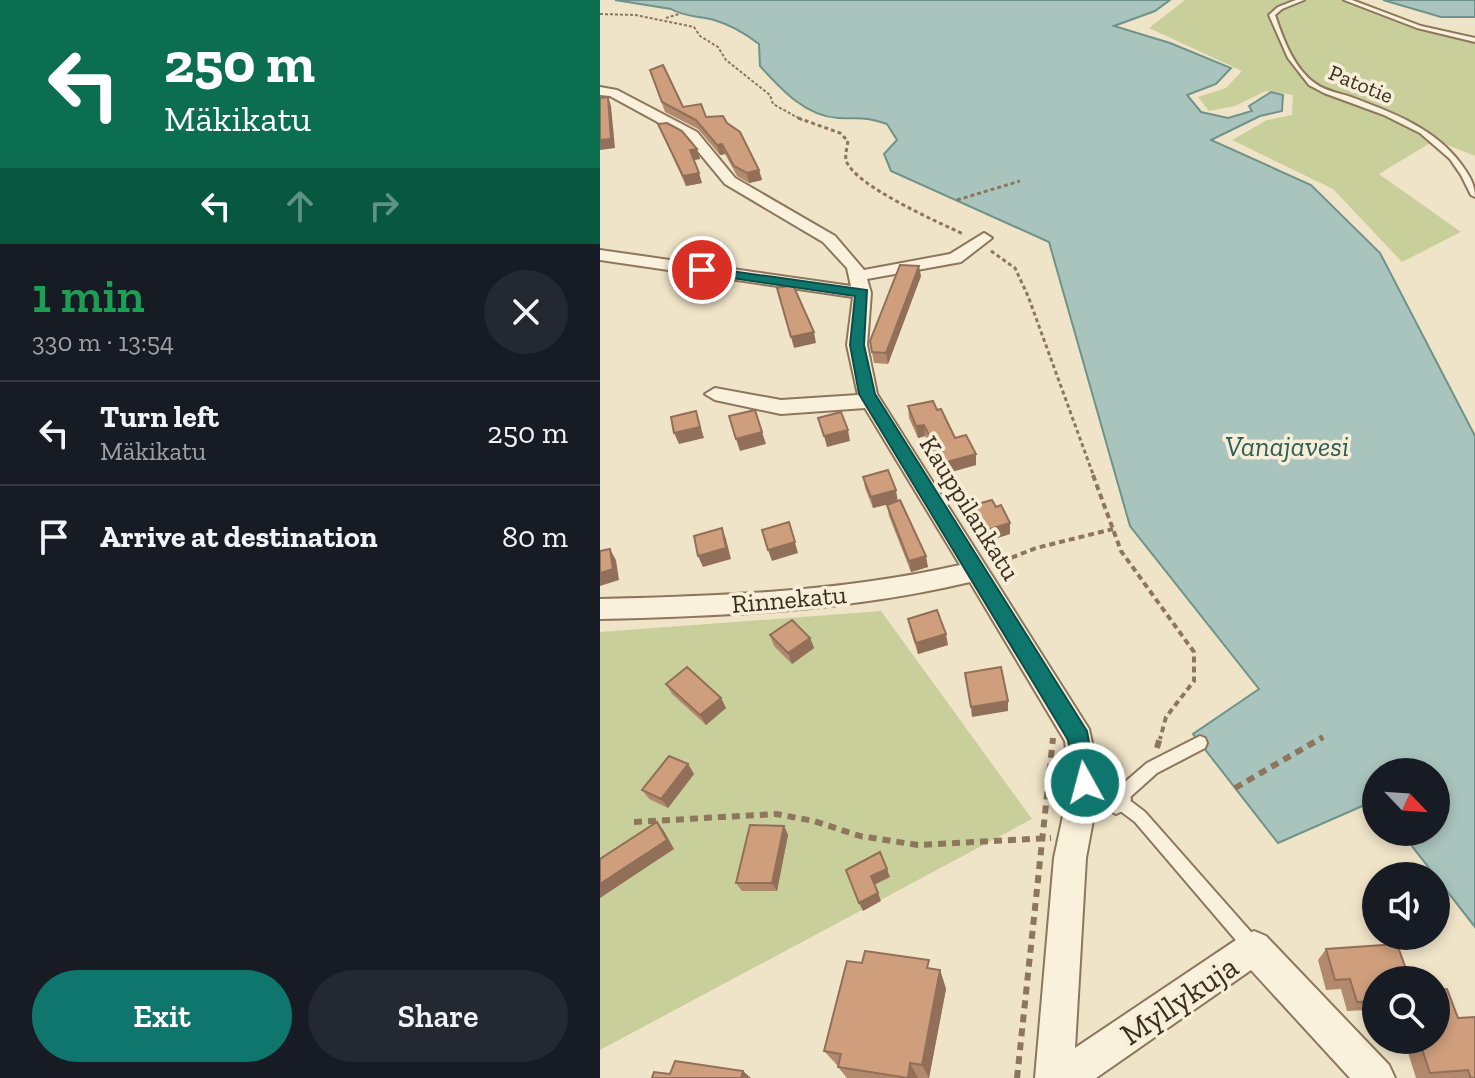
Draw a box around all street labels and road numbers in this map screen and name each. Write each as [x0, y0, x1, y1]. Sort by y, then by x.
street label: Patotie [1325, 59, 1397, 109]
street label: Kauppilankatu [913, 430, 1027, 587]
street label: Rinnekatu [730, 578, 848, 620]
street label: Myllykuja [1113, 947, 1245, 1053]

